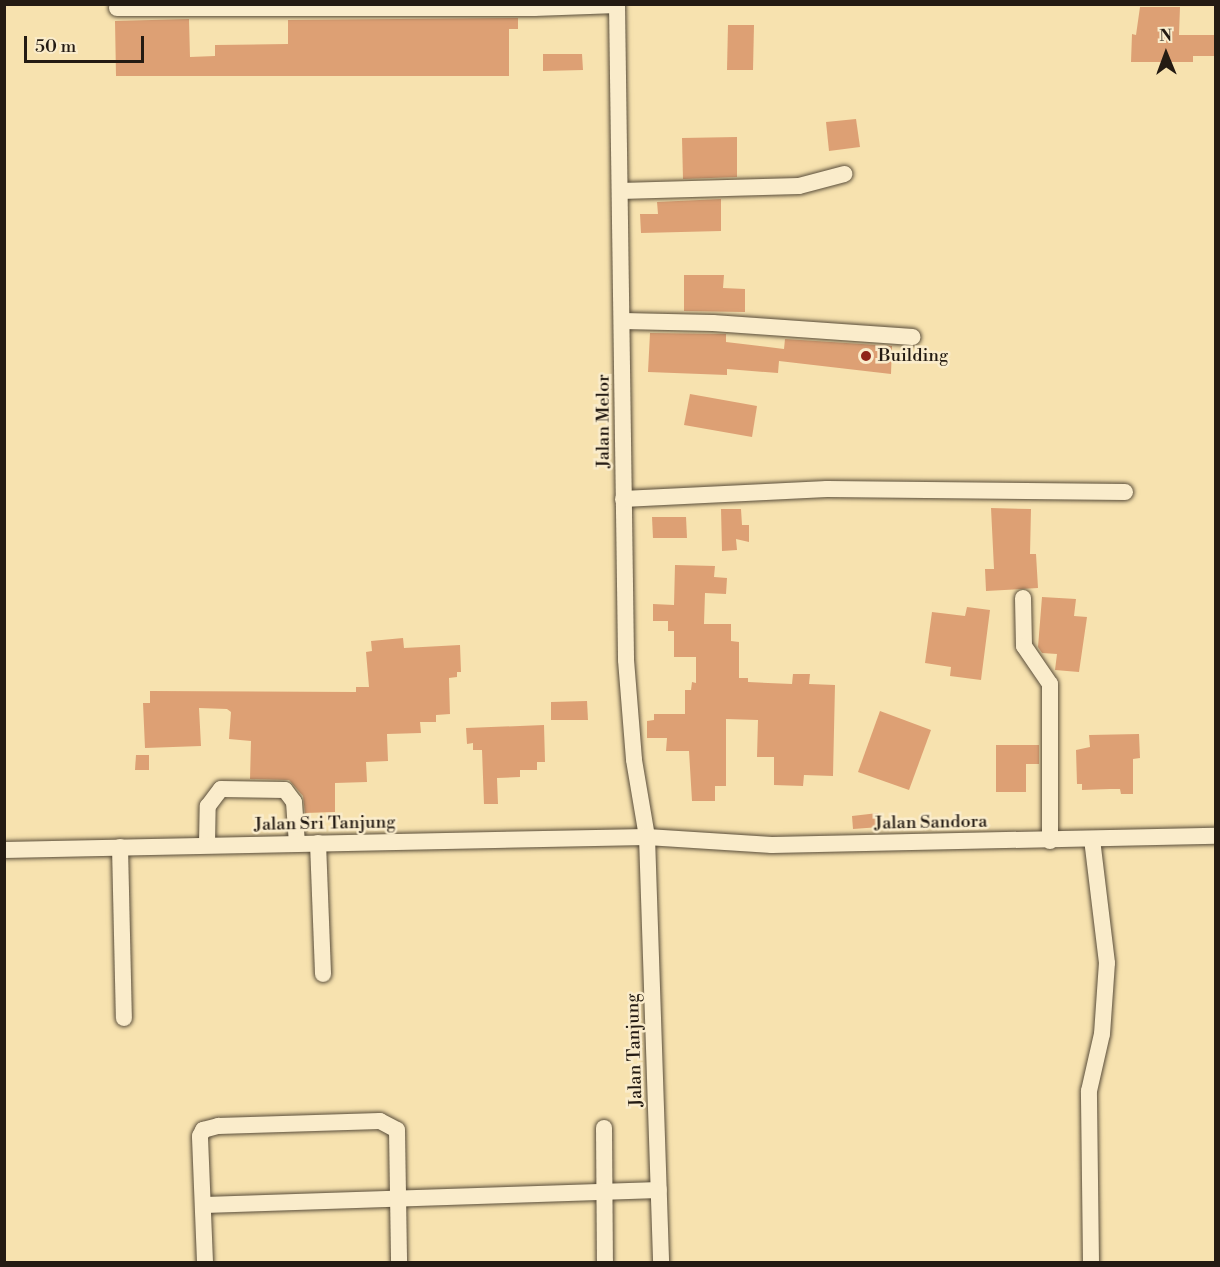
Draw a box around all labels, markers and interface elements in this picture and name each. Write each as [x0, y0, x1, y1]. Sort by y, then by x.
scale bar [27, 24, 147, 62]
north arrow [1136, 24, 1196, 84]
text: N [1159, 26, 1172, 46]
text: 50 m [35, 35, 76, 58]
place label: Building [878, 345, 948, 367]
marker: Building [859, 349, 873, 363]
street label: Jalan Melor [593, 374, 615, 468]
street label: Jalan Sandora [874, 811, 988, 835]
street label: Jalan Sri Tanjung [254, 812, 396, 836]
street label: Jalan Tanjung [622, 993, 648, 1107]

